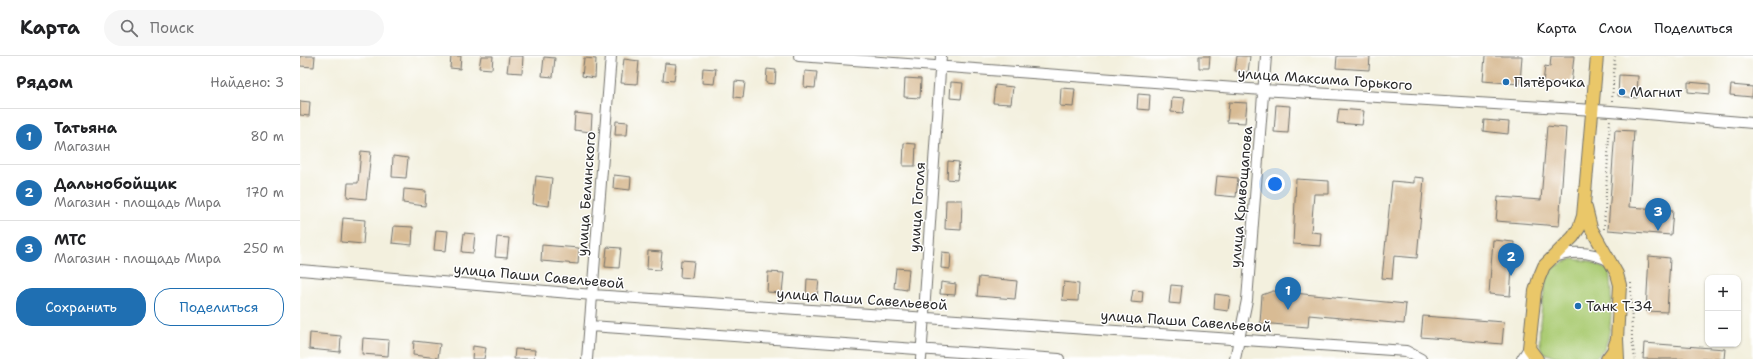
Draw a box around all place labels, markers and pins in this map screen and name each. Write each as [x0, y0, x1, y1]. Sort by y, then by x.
place label: Пятёрочка [1514, 73, 1585, 91]
marker: Пятёрочка [1501, 77, 1511, 87]
place label: Магнит [1630, 83, 1683, 101]
marker: Магнит [1617, 87, 1627, 97]
pin: 3 [1645, 198, 1671, 231]
pin: 2 [1498, 243, 1524, 276]
pin: 1 [1275, 277, 1301, 310]
place label: Танк Т-34 [1586, 297, 1652, 315]
marker: Танк Т-34 [1573, 301, 1583, 311]

